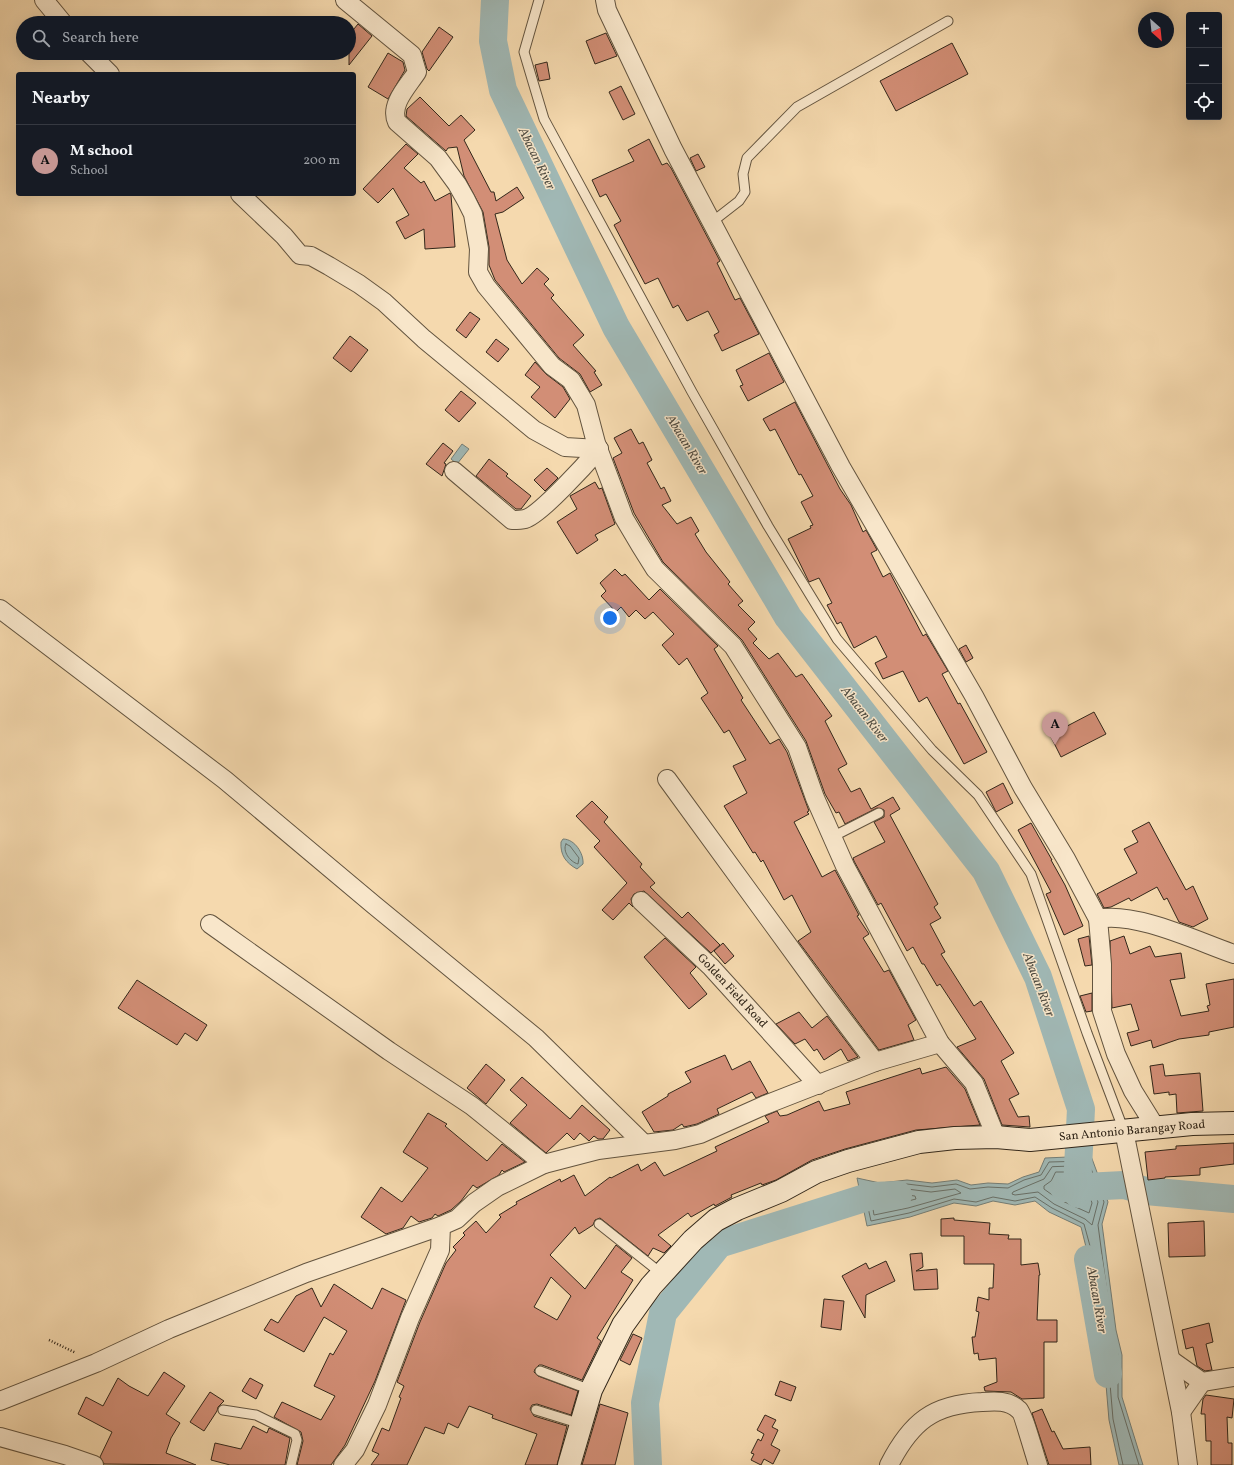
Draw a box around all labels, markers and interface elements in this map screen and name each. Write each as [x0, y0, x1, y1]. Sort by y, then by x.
north arrow [1138, 12, 1174, 48]
map controls [1186, 12, 1222, 120]
button: + [1186, 12, 1222, 48]
search box [16, 16, 356, 60]
icon: search [30, 27, 52, 49]
text: Search here [62, 28, 139, 49]
button: − [1186, 48, 1222, 84]
button: locate [1186, 84, 1222, 120]
text: Nearby [32, 87, 90, 110]
water label: Abacan River [513, 124, 559, 193]
text: M school [70, 141, 133, 162]
text: A [40, 152, 50, 170]
text: 200 m [303, 152, 340, 170]
text: School [70, 162, 108, 180]
water label: Abacan River [660, 411, 711, 479]
your location [600, 608, 620, 628]
water label: Abacan River [836, 682, 892, 747]
pin: A [1042, 712, 1068, 745]
water label: Abacan River [1017, 949, 1059, 1020]
street label: Golden Field Road [693, 950, 771, 1032]
street label: San Antonio Barangay Road [1058, 1117, 1206, 1145]
water label: Abacan River [1081, 1264, 1111, 1335]

